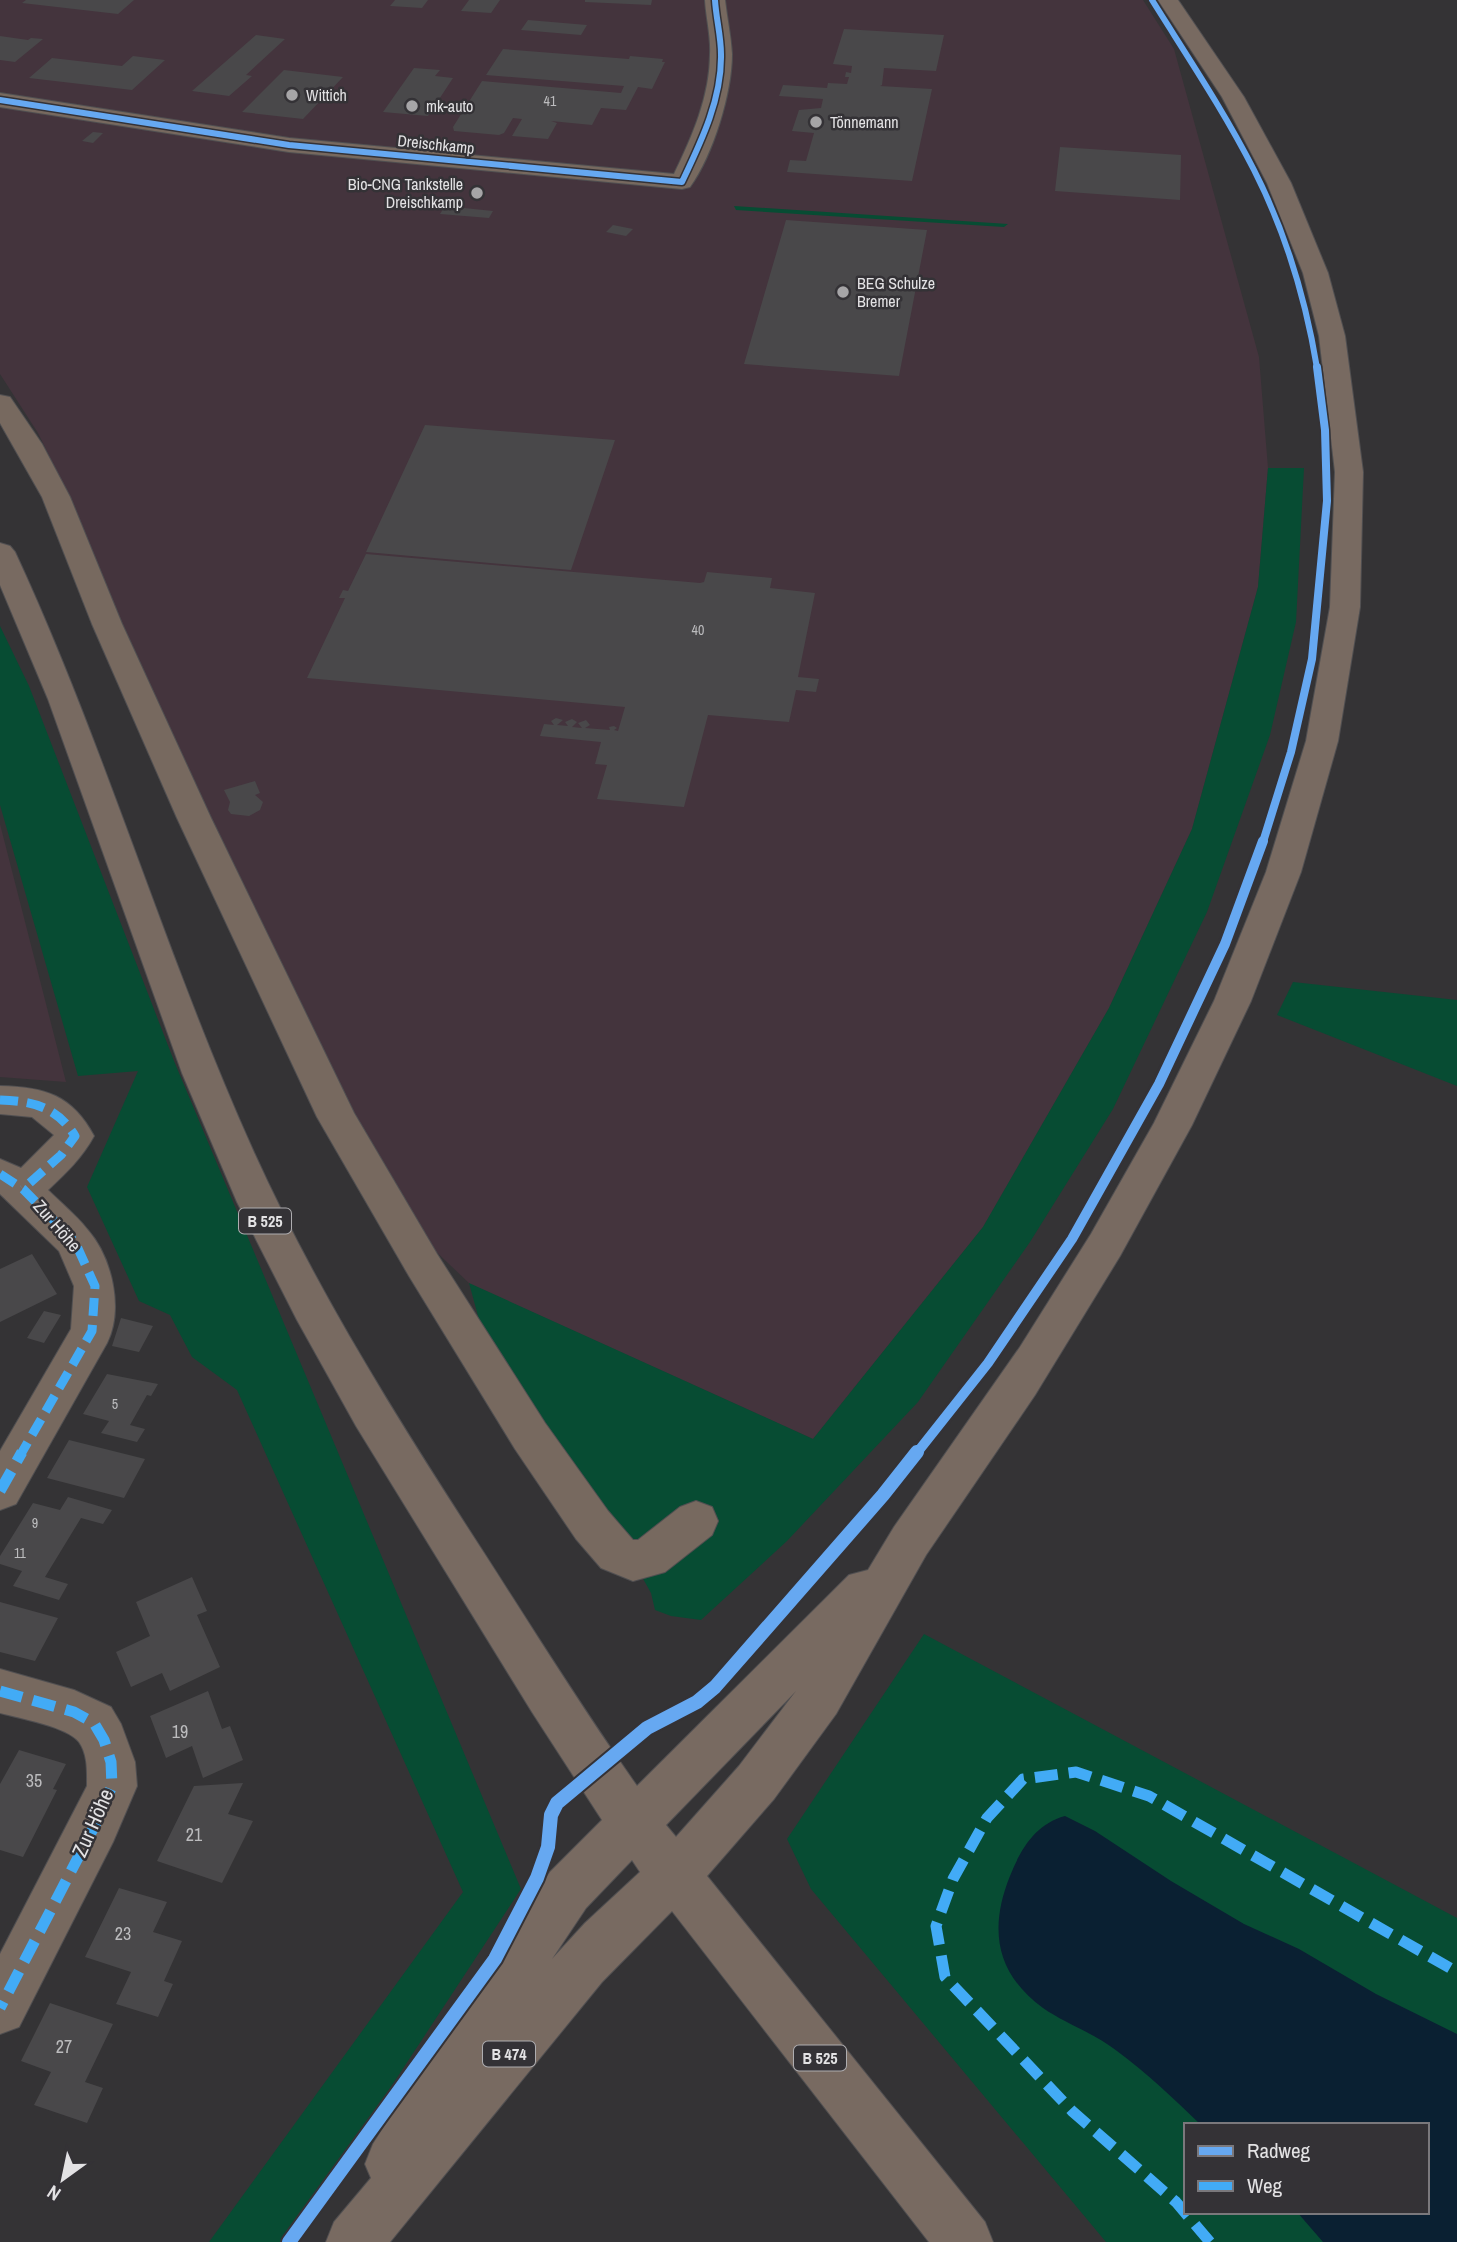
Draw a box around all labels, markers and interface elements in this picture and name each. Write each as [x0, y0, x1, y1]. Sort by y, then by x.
place label: Wittich [306, 84, 347, 106]
marker: Wittich [284, 87, 300, 103]
house number: 41 [544, 92, 557, 110]
place label: mk-auto [426, 95, 473, 117]
marker: mk-auto [404, 98, 420, 114]
place label: Tönnemann [830, 111, 899, 133]
marker: Tönnemann [808, 114, 824, 130]
street label: Dreischkamp [396, 129, 476, 159]
place label: Bio-CNG Tankstelle Dreischkamp [348, 173, 463, 213]
marker: Bio-CNG Tankstelle Dreischkamp [469, 185, 485, 201]
place label: BEG Schulze Bremer [857, 272, 935, 312]
marker: BEG Schulze Bremer [835, 284, 851, 300]
house number: 40 [692, 621, 704, 639]
street label: Zur Höhe [28, 1194, 87, 1257]
road number: B 525 [239, 1208, 291, 1233]
house number: 5 [112, 1395, 118, 1413]
house number: 9 [32, 1514, 38, 1532]
house number: 11 [14, 1544, 27, 1562]
house number: 19 [172, 1719, 188, 1744]
house number: 35 [26, 1768, 42, 1793]
street label: Zur Höhe [65, 1784, 120, 1861]
house number: 21 [186, 1822, 203, 1847]
house number: 23 [115, 1921, 131, 1946]
house number: 27 [56, 2034, 72, 2059]
road number: B 474 [483, 2042, 535, 2066]
road number: B 525 [794, 2046, 846, 2070]
legend [1184, 2123, 1429, 2214]
text: Radweg [1247, 2136, 1311, 2165]
north arrow [28, 2144, 98, 2214]
text: Weg [1247, 2171, 1283, 2200]
text: N [42, 2179, 66, 2207]

